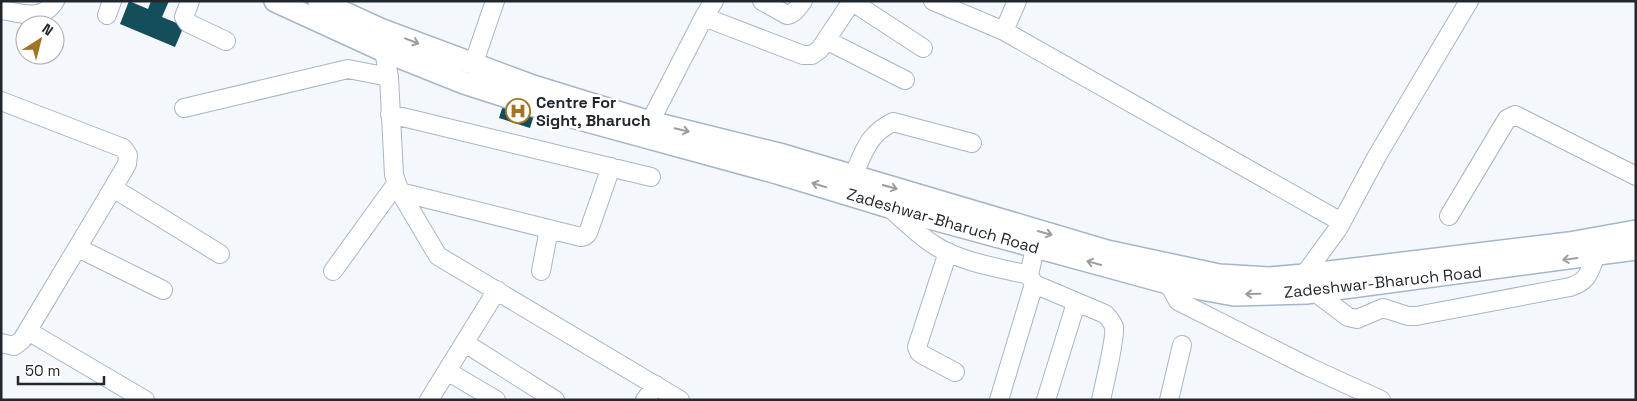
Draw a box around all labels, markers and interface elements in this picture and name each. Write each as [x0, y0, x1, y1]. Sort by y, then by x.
north arrow [15, 15, 65, 65]
text: N [39, 19, 57, 40]
one-way arrow [404, 37, 419, 46]
place label: Centre For Sight, Bharuch [536, 92, 651, 131]
hospital icon: Centre For Sight, Bharuch [505, 98, 531, 124]
one-way arrow [674, 126, 690, 135]
one-way arrow [812, 180, 828, 190]
street label: Zadeshwar-Bharuch Road [844, 183, 1042, 259]
one-way arrow [881, 183, 897, 193]
one-way arrow [1037, 228, 1053, 238]
one-way arrow [1563, 254, 1579, 264]
one-way arrow [1086, 258, 1102, 268]
street label: Zadeshwar-Bharuch Road [1283, 261, 1483, 303]
one-way arrow [1245, 289, 1261, 299]
scale bar [18, 354, 104, 386]
text: 50 m [25, 361, 60, 380]

